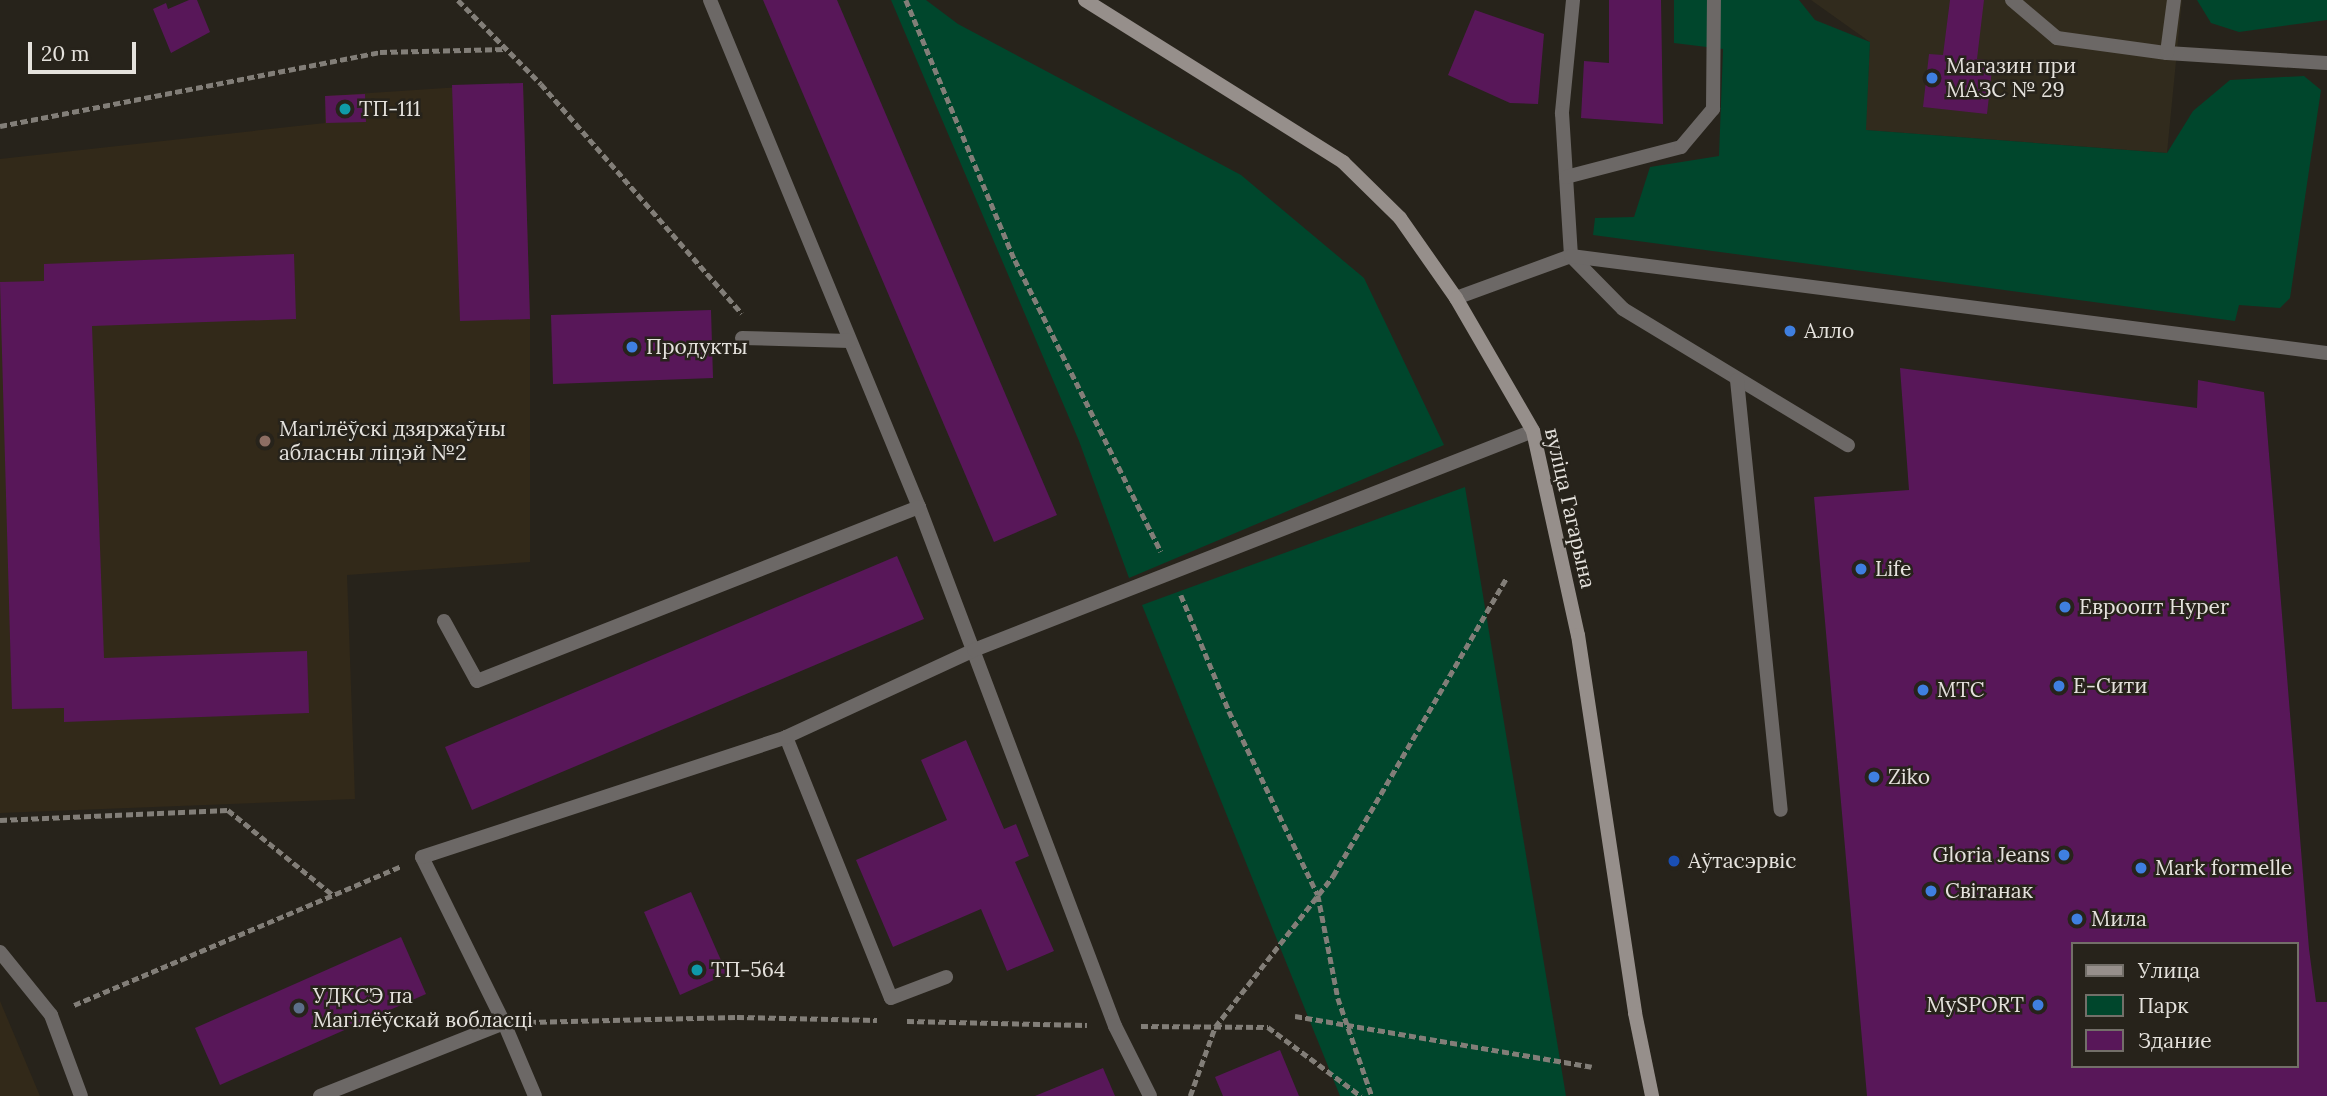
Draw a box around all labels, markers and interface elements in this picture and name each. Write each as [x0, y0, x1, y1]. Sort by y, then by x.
scale bar [32, 28, 140, 72]
text: 20 m [41, 40, 90, 67]
place label: Магазин при МАЗС № 29 [1946, 53, 2076, 103]
marker: Магазин при МАЗС № 29 [1924, 70, 1940, 86]
place label: ТП-111 [359, 96, 421, 122]
marker: ТП-111 [337, 101, 353, 117]
place label: Алло [1804, 318, 1854, 344]
marker: Алло [1782, 323, 1798, 339]
place label: Продукты [646, 334, 748, 360]
marker: Продукты [624, 339, 640, 355]
place label: Магілёўскі дзяржаўны абласны ліцэй №2 [279, 416, 506, 466]
street label: вуліца Гагарына [1539, 425, 1601, 591]
marker: Магілёўскі дзяржаўны абласны ліцэй №2 [257, 433, 273, 449]
place label: Life [1875, 556, 1911, 582]
marker: Life [1853, 561, 1869, 577]
place label: Евроопт Hyper [2079, 594, 2229, 620]
marker: Евроопт Hyper [2057, 599, 2073, 615]
place label: Е-Сити [2073, 673, 2147, 699]
place label: МТС [1937, 677, 1984, 703]
marker: Е-Сити [2051, 678, 2067, 694]
marker: МТС [1915, 682, 1931, 698]
place label: Ziko [1888, 764, 1930, 790]
marker: Ziko [1866, 769, 1882, 785]
place label: Gloria Jeans [1933, 842, 2050, 868]
marker: Gloria Jeans [2056, 847, 2072, 863]
place label: Аўтасэрвіс [1688, 848, 1796, 874]
marker: Аўтасэрвіс [1666, 853, 1682, 869]
place label: Mark formelle [2155, 855, 2292, 881]
marker: Mark formelle [2133, 860, 2149, 876]
place label: Світанак [1945, 878, 2033, 904]
marker: Світанак [1923, 883, 1939, 899]
place label: Мила [2091, 906, 2147, 932]
marker: Мила [2069, 911, 2085, 927]
legend [2072, 942, 2299, 1068]
place label: ТП-564 [711, 957, 785, 983]
text: Улица [2138, 957, 2200, 984]
marker: ТП-564 [689, 962, 705, 978]
place label: УДКСЭ па Магілёўскай вобласці [313, 983, 533, 1033]
place label: MySPORT [1926, 992, 2024, 1018]
text: Парк [2138, 992, 2188, 1019]
marker: MySPORT [2030, 997, 2046, 1013]
marker: УДКСЭ па Магілёўскай вобласці [291, 1000, 307, 1016]
text: Здание [2138, 1027, 2212, 1054]

